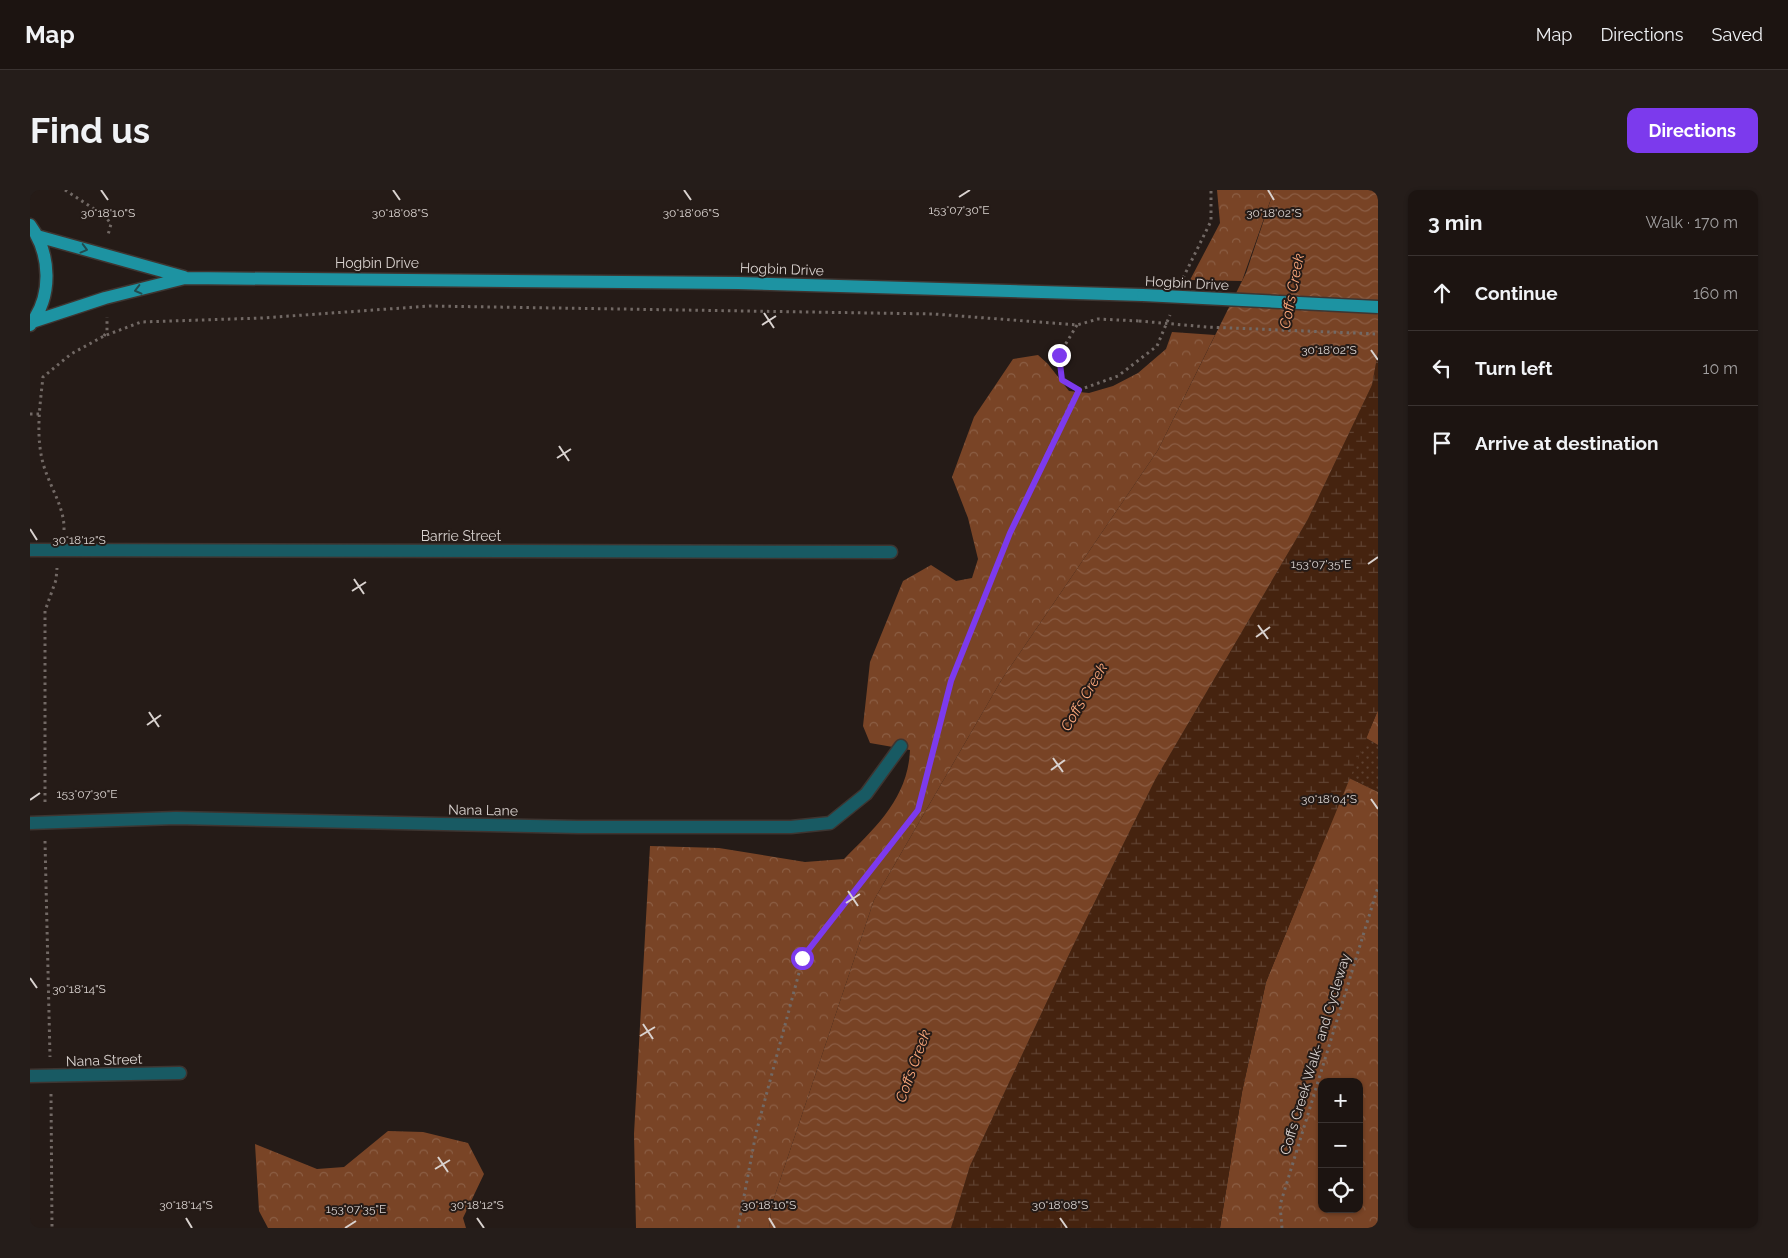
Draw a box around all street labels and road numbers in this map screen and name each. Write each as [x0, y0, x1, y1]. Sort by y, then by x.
street label: Hogbin Drive [335, 255, 419, 271]
street label: Hogbin Drive [740, 260, 824, 278]
street label: Hogbin Drive [1145, 273, 1229, 293]
street label: Barrie Street [421, 528, 502, 544]
street label: Nana Lane [448, 801, 518, 819]
street label: Coffs Creek Walk- and Cycleway [1277, 951, 1353, 1157]
street label: Nana Street [65, 1051, 143, 1069]

